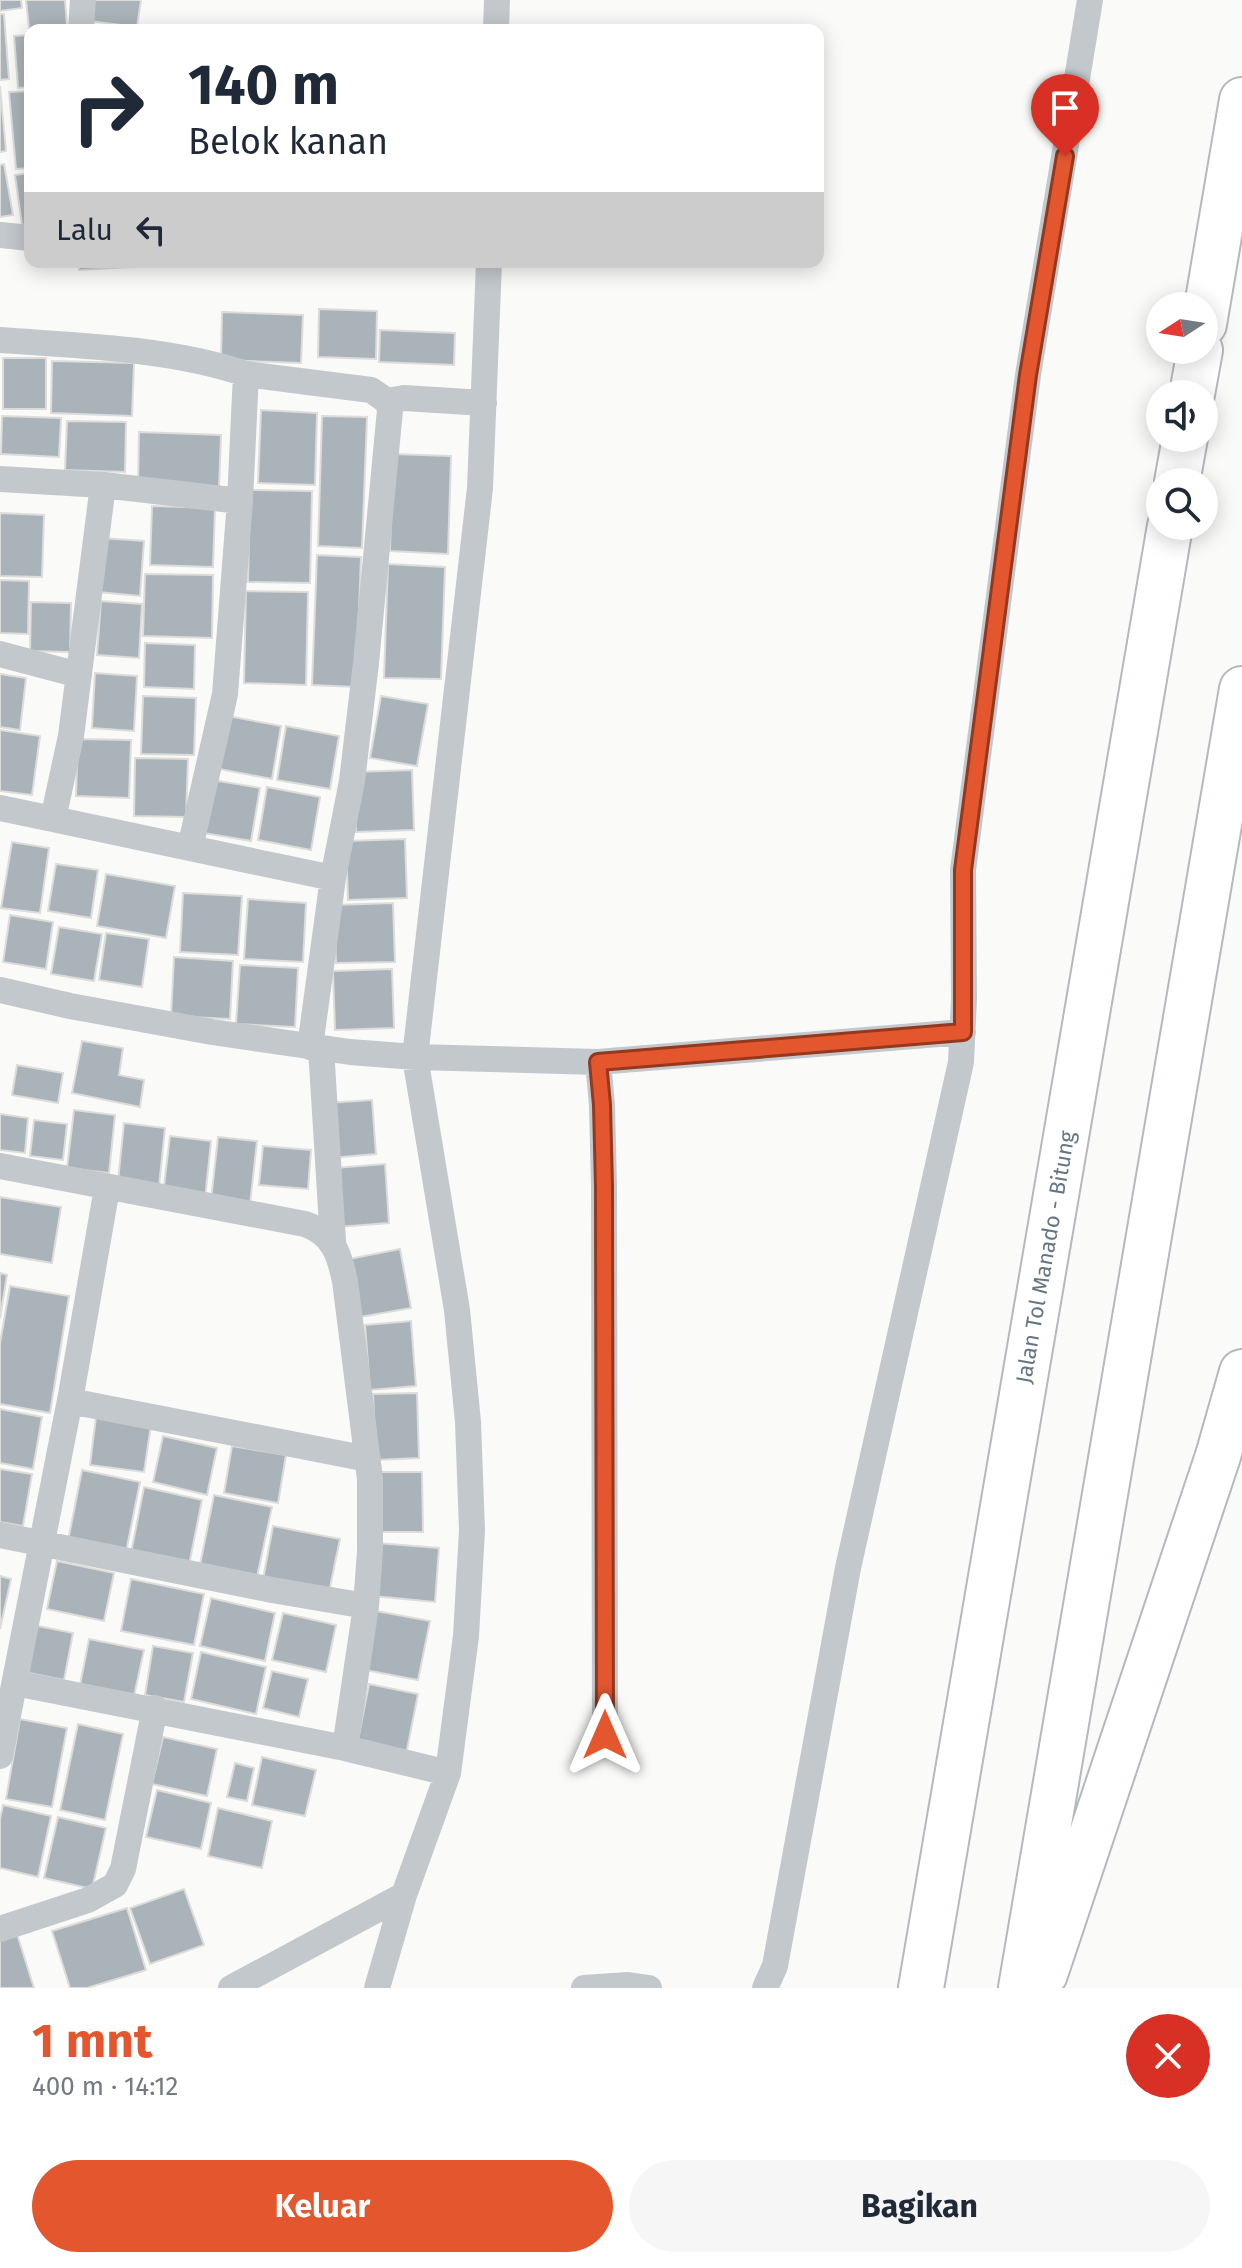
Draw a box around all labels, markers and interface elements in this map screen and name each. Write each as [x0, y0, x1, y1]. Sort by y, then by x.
text: 140 m [188, 52, 339, 119]
icon: right [56, 56, 160, 160]
pin [1031, 74, 1099, 156]
icon: arrive [1043, 86, 1087, 130]
text: Belok kanan [188, 120, 388, 164]
icon: left [129, 208, 173, 252]
text: Lalu [56, 212, 113, 248]
north arrow [1146, 292, 1218, 364]
map controls [1146, 292, 1218, 540]
button: sound [1146, 380, 1218, 452]
button: search [1146, 468, 1218, 540]
street label: Jalan Tol Manado - Bitung [1010, 1128, 1081, 1385]
position arrow [563, 1693, 647, 1777]
text: 1 mnt [32, 2012, 152, 2070]
button: close [1126, 2014, 1210, 2098]
text: 400 m · 14:12 [32, 2071, 178, 2102]
button: Keluar [32, 2160, 613, 2252]
button: Bagikan [629, 2160, 1210, 2252]

